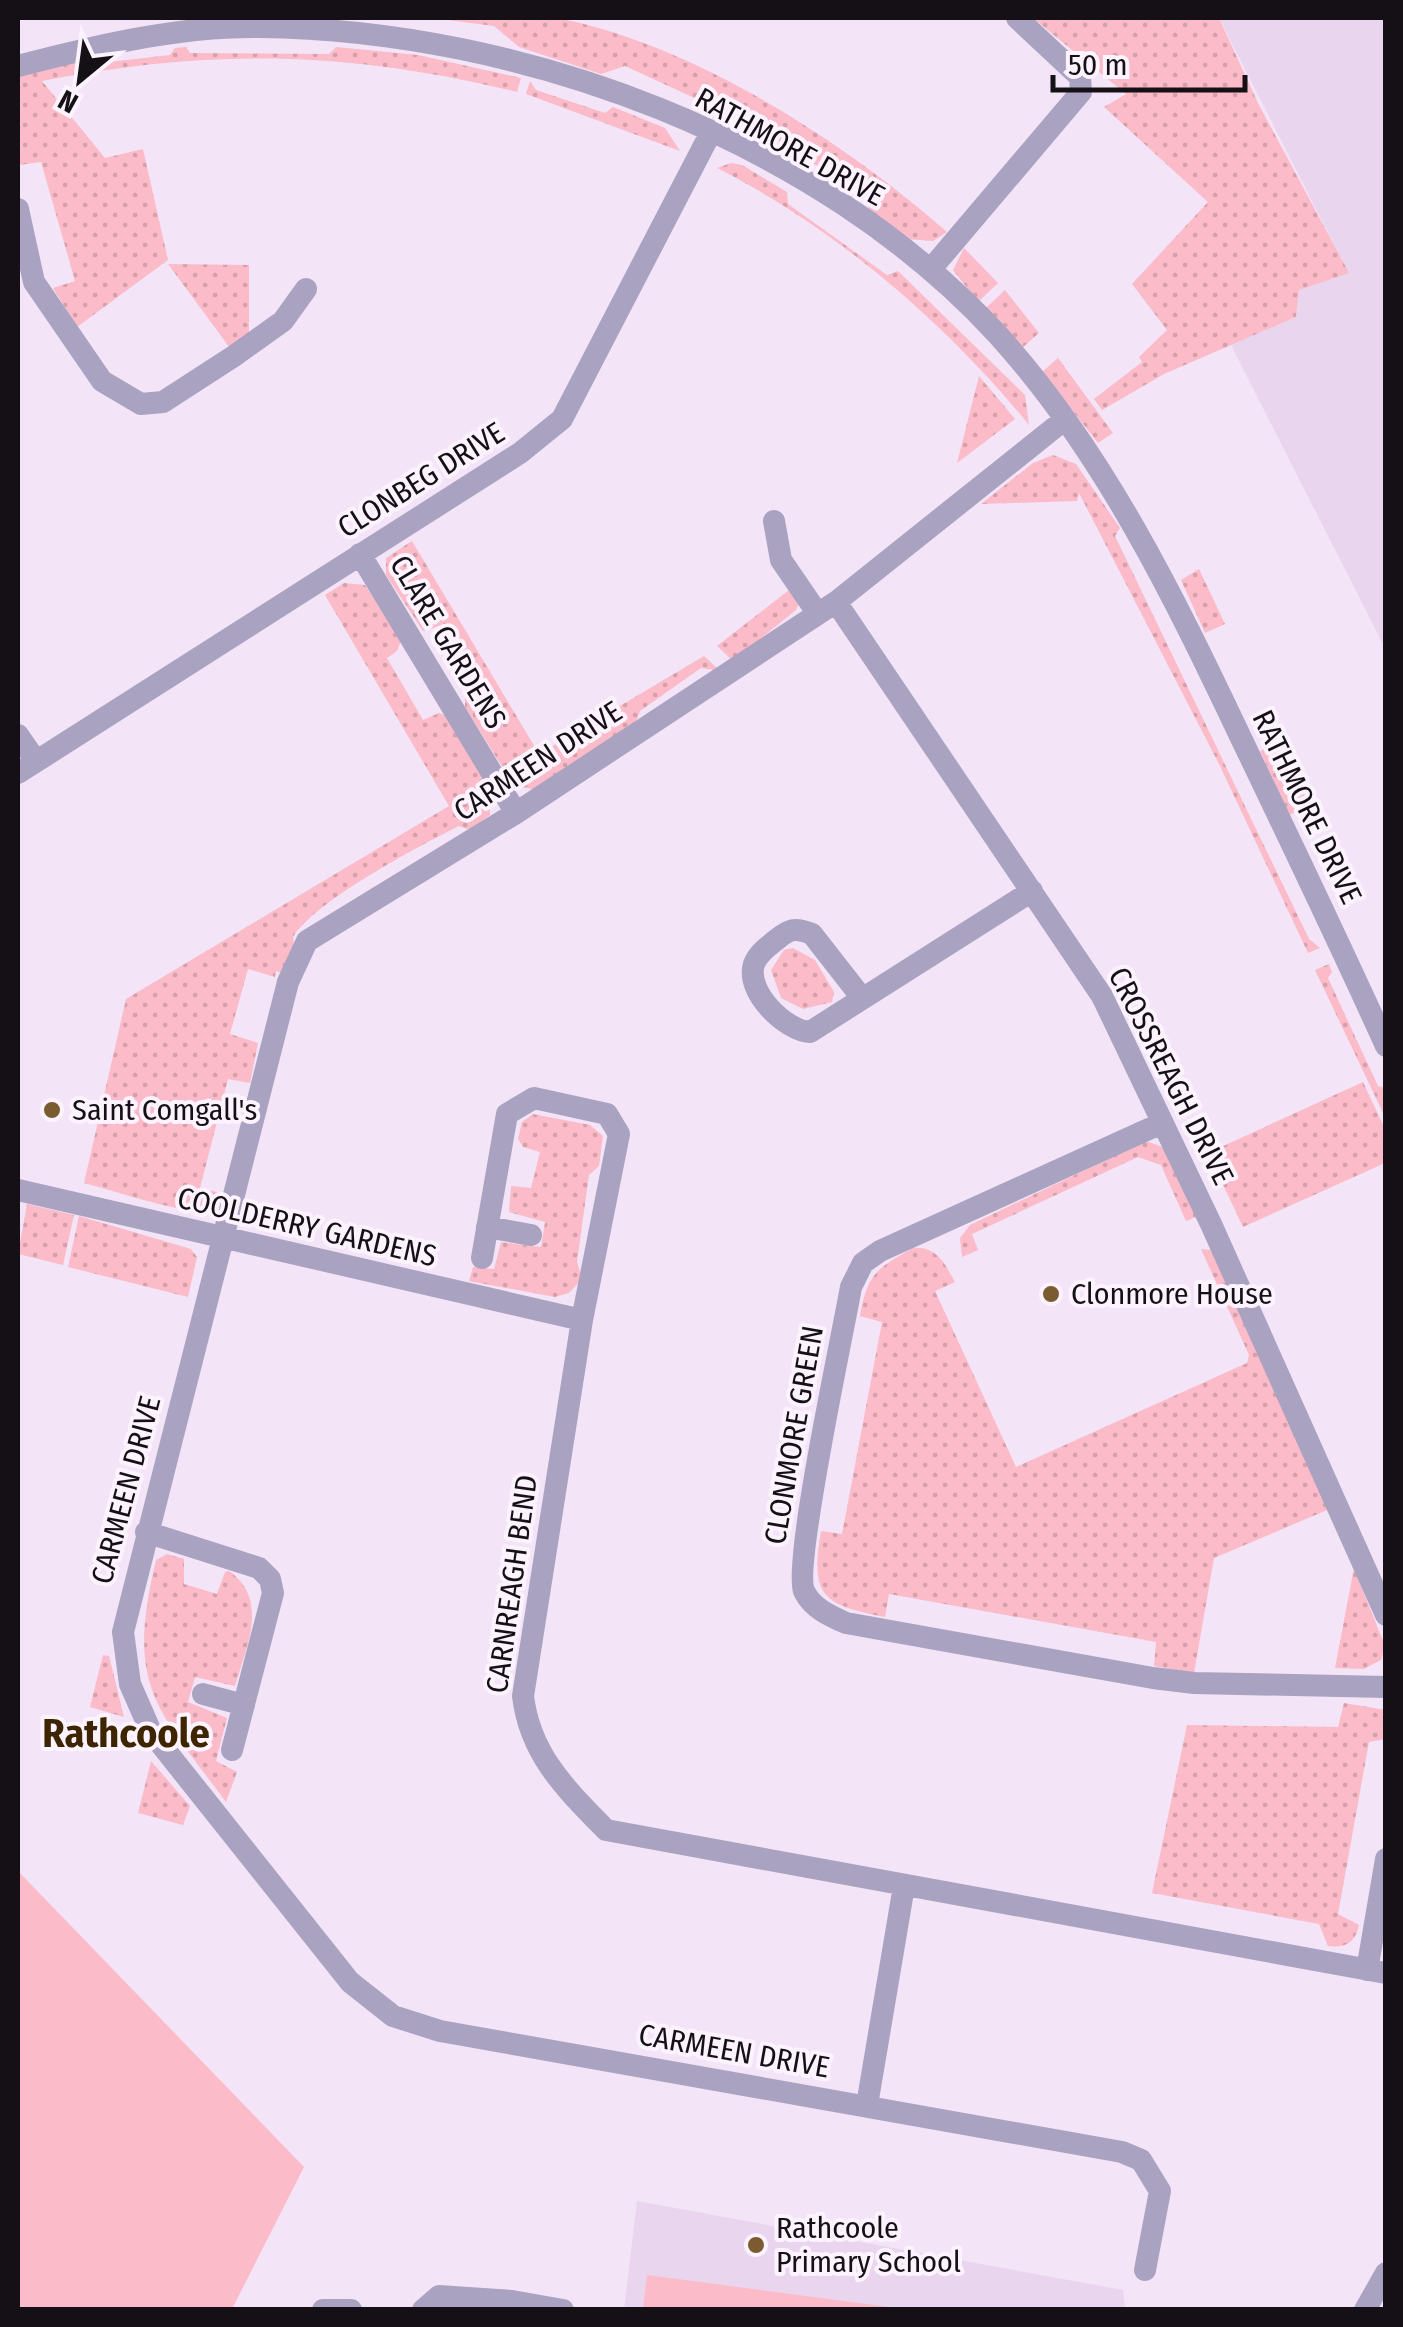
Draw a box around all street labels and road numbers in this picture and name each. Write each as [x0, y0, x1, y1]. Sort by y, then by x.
street label: RATHMORE DRIVE [689, 80, 891, 214]
street label: CLONBEG DRIVE [331, 415, 511, 545]
street label: CLARE GARDENS [382, 549, 514, 735]
street label: CARMEEN DRIVE [447, 693, 629, 829]
street label: RATHMORE DRIVE [1245, 704, 1369, 910]
street label: CROSSREAGH DRIVE [1101, 961, 1241, 1191]
street label: COOLDERRY GARDENS [174, 1180, 440, 1274]
street label: CLONMORE GREEN [757, 1323, 831, 1547]
street label: CARMEEN DRIVE [84, 1392, 168, 1588]
street label: CARNREAGH BEND [479, 1473, 545, 1695]
street label: CARMEEN DRIVE [636, 2017, 832, 2085]

